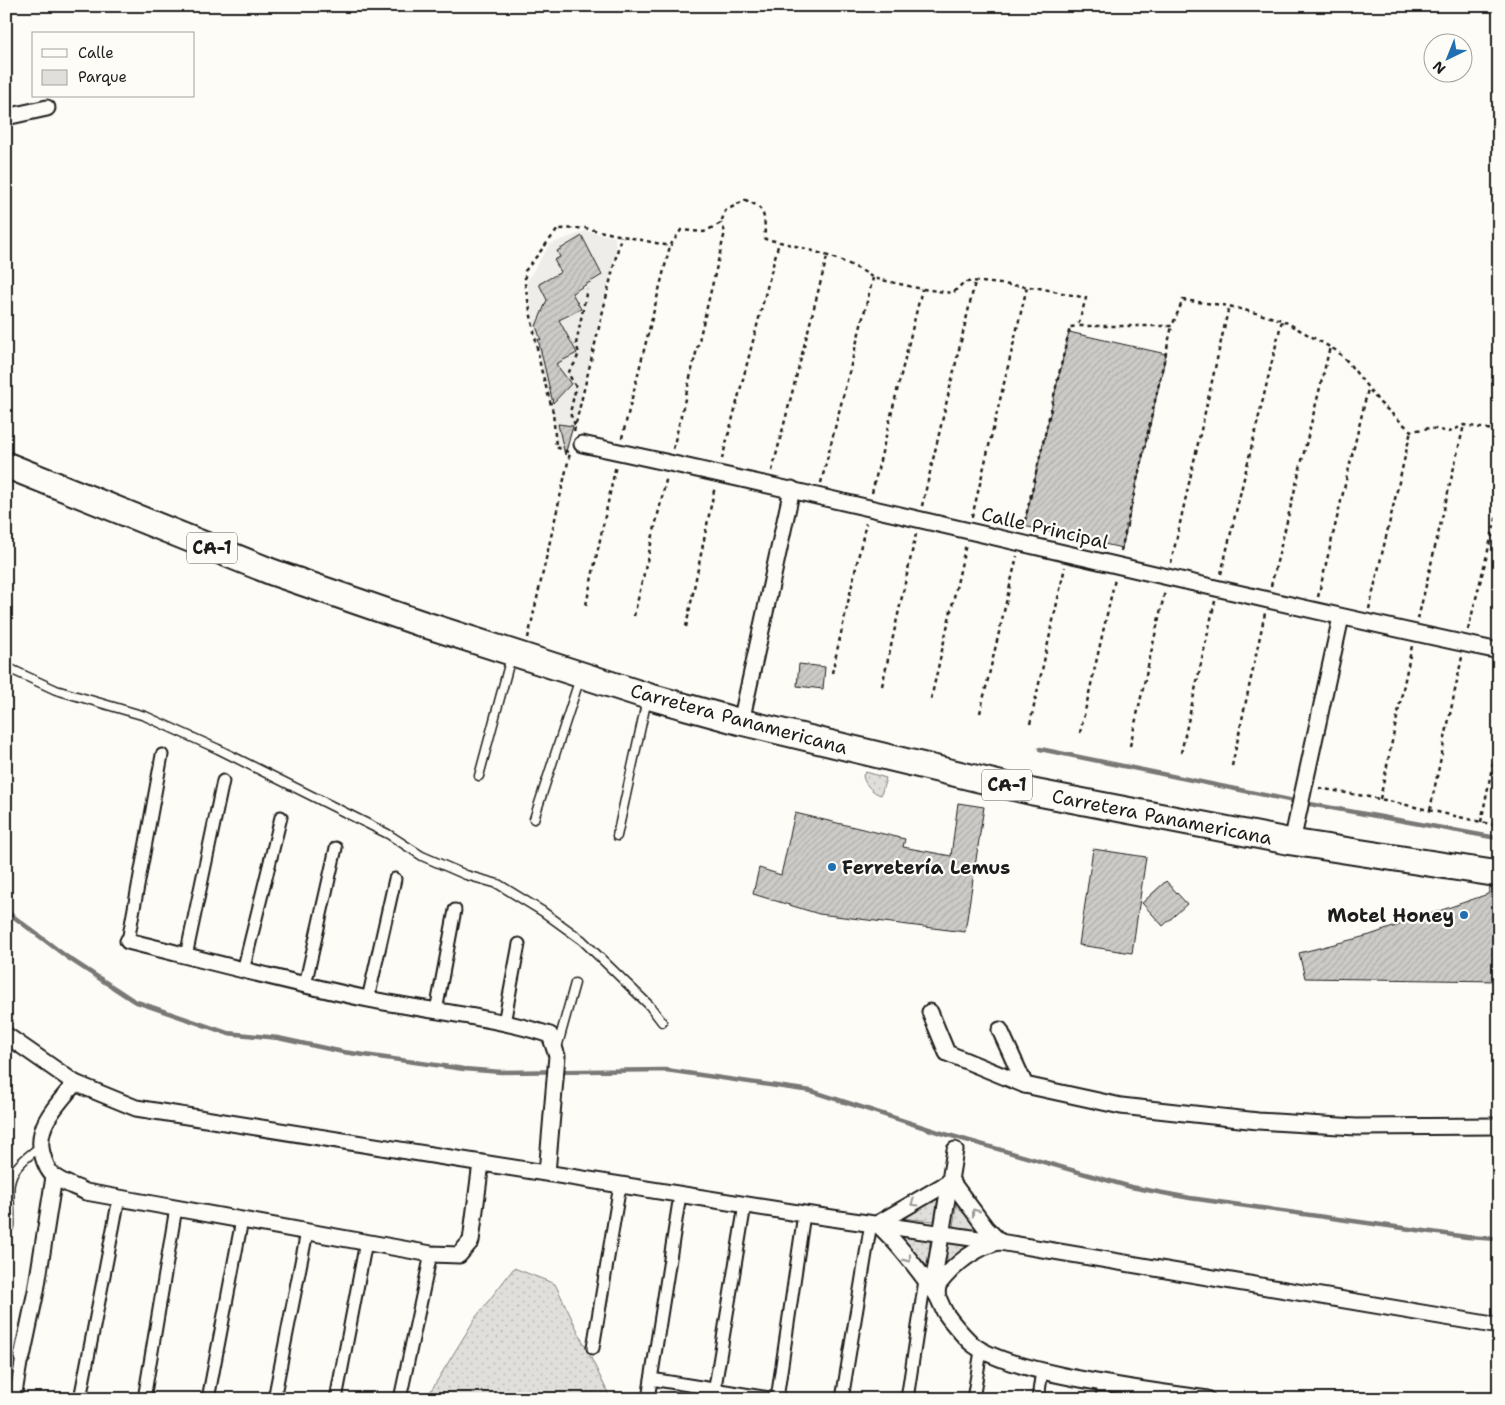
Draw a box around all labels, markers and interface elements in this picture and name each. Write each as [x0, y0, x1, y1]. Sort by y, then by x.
legend [32, 32, 195, 98]
north arrow [1422, 32, 1472, 82]
text: Calle [78, 43, 114, 63]
text: N [1429, 57, 1449, 78]
text: Parque [78, 67, 127, 87]
street label: Calle Principal [979, 501, 1111, 555]
road number: CA-1 [187, 532, 237, 564]
street label: Carretera Panamericana [628, 678, 850, 760]
road number: CA-1 [982, 770, 1032, 800]
street label: Carretera Panamericana [1050, 783, 1274, 851]
place label: Ferretería Lemus [842, 855, 1010, 880]
marker: Ferretería Lemus [826, 861, 838, 873]
place label: Motel Honey [1327, 903, 1454, 928]
marker: Motel Honey [1458, 909, 1470, 921]
one-way arrow [911, 1197, 920, 1206]
one-way arrow [972, 1209, 980, 1218]
one-way arrow [902, 1253, 911, 1263]

